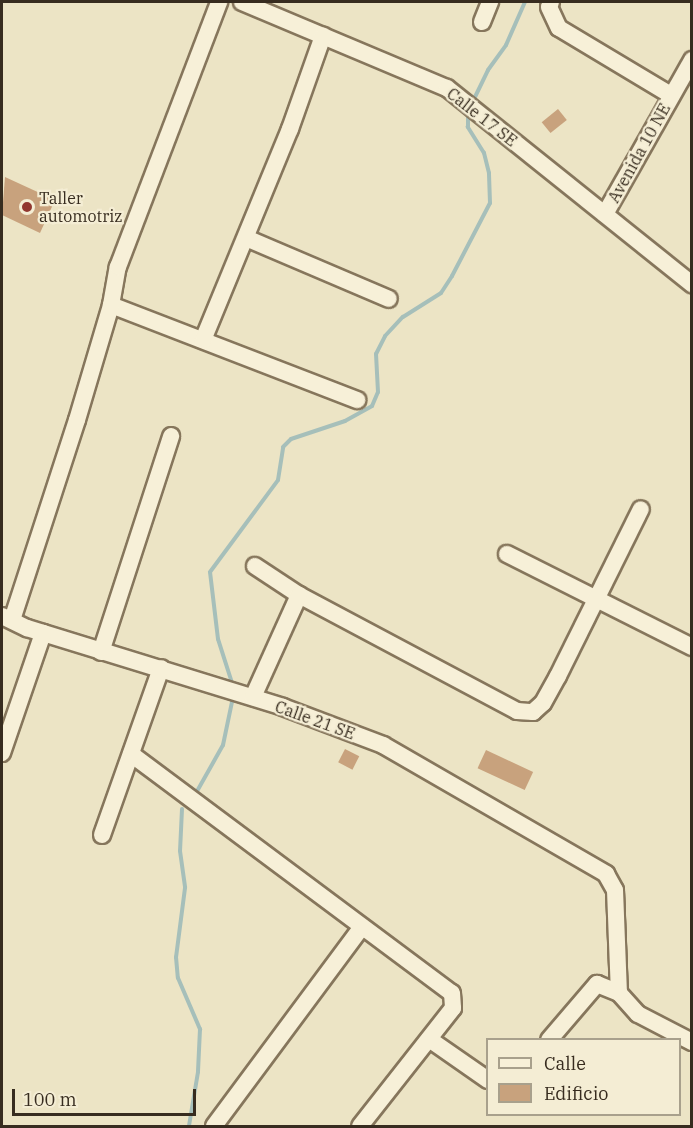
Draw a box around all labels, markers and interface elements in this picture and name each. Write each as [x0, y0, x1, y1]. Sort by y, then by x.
street label: Calle 17 SE [443, 84, 521, 150]
street label: Avenida 10 NE [604, 100, 674, 206]
place label: Taller automotriz [39, 188, 122, 226]
marker: Taller automotriz [20, 200, 34, 214]
street label: Calle 21 SE [273, 697, 357, 743]
legend [486, 1038, 681, 1116]
text: Calle [544, 1052, 586, 1075]
scale bar [15, 1077, 200, 1115]
text: Edificio [544, 1082, 608, 1105]
text: 100 m [23, 1088, 77, 1111]

